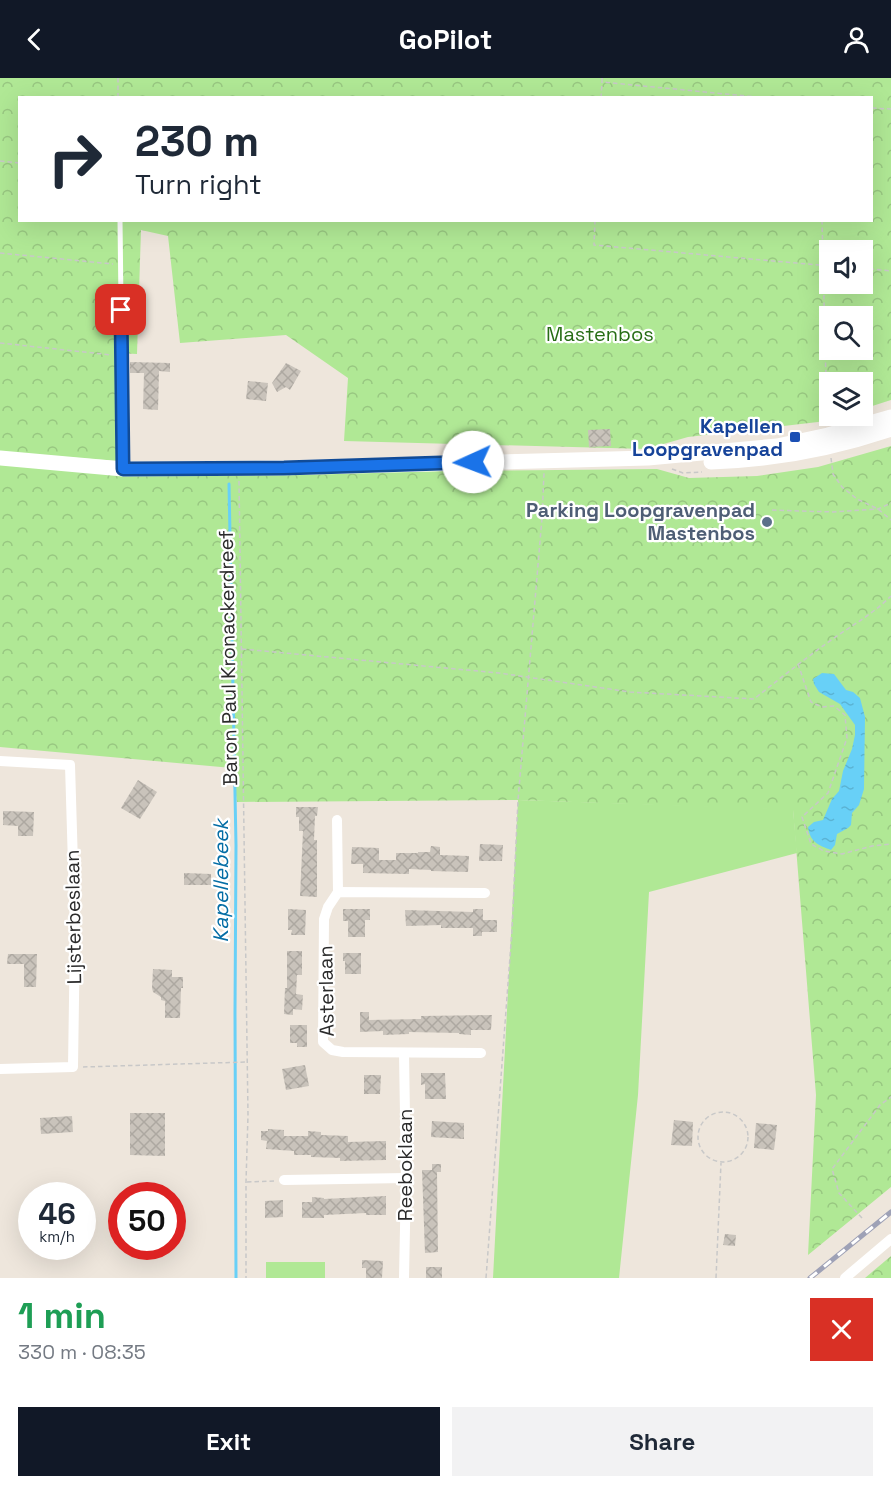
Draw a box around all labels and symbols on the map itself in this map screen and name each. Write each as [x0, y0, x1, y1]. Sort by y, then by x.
pin [95, 284, 146, 335]
park label: Mastenbos [546, 321, 654, 347]
place label: Kapellen Loopgravenpad [632, 413, 783, 462]
position arrow [441, 430, 505, 494]
marker: Kapellen Loopgravenpad [788, 430, 802, 444]
place label: Parking Loopgravenpad Mastenbos [526, 497, 755, 546]
marker: Parking Loopgravenpad Mastenbos [760, 515, 774, 529]
street label: Baron Paul Kronackerdreef [213, 530, 243, 786]
water label: Kapellebeek [207, 817, 234, 943]
street label: Lijsterbeslaan [59, 849, 87, 985]
street label: Asterlaan [312, 945, 340, 1037]
street label: Reeboklaan [392, 1109, 418, 1221]
speed limit sign: 50 [108, 1182, 186, 1260]

